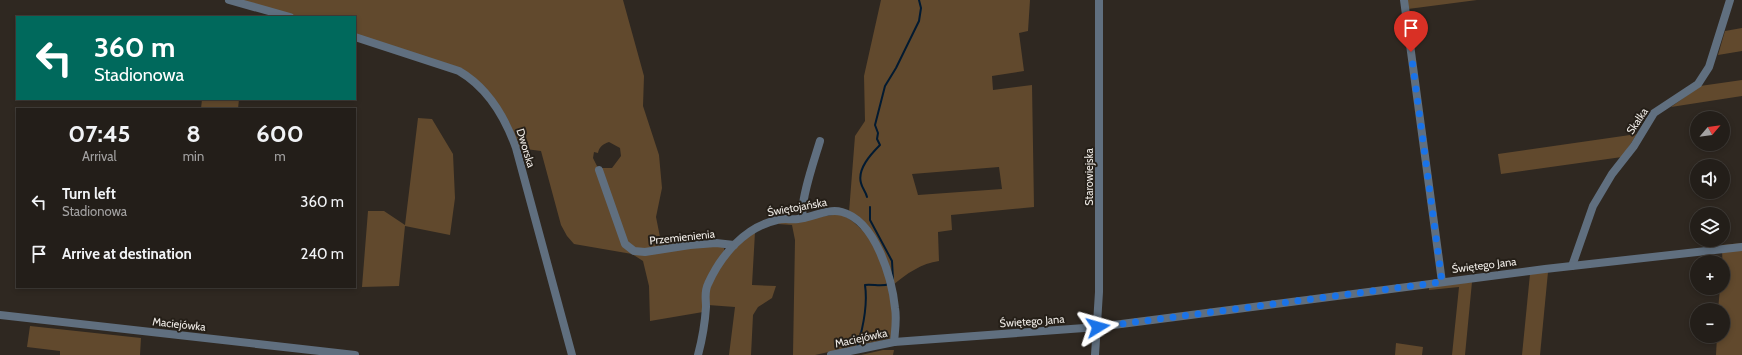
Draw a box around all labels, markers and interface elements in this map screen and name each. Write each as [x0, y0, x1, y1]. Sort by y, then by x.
pin [1394, 11, 1428, 52]
icon: arrive [1400, 17, 1422, 39]
text: 360 m [94, 30, 175, 64]
icon: left [28, 32, 80, 84]
text: Stadionowa [94, 64, 184, 86]
street label: Skałka [1623, 104, 1651, 137]
north arrow [1690, 111, 1730, 151]
map controls [1690, 111, 1730, 343]
text: 07:45 [68, 119, 131, 148]
text: 8 [186, 119, 201, 148]
text: 600 [256, 119, 304, 148]
street label: Dworska [513, 127, 539, 170]
text: Arrival [82, 148, 117, 164]
text: min [183, 148, 204, 164]
text: m [274, 148, 286, 164]
street label: Starowiejska [1082, 148, 1096, 206]
button: sound [1690, 159, 1730, 199]
text: Turn left [62, 185, 116, 203]
icon: left [28, 191, 50, 213]
text: 360 m [300, 193, 344, 211]
street label: Świętojańska [766, 195, 829, 219]
text: Stadionowa [62, 203, 127, 219]
button: layers [1690, 207, 1730, 247]
street label: Przemienienia [649, 227, 716, 247]
icon: arrive [28, 243, 50, 265]
text: Arrive at destination [62, 245, 192, 263]
text: 240 m [300, 245, 344, 263]
street label: Świętego Jana [1451, 254, 1518, 276]
button: + [1690, 255, 1730, 295]
button: − [1690, 303, 1730, 343]
position arrow [1077, 306, 1119, 348]
street label: Świętego Jana [999, 312, 1066, 330]
street label: Maciejówka [152, 314, 207, 334]
street label: Maciejówka [833, 325, 889, 350]

